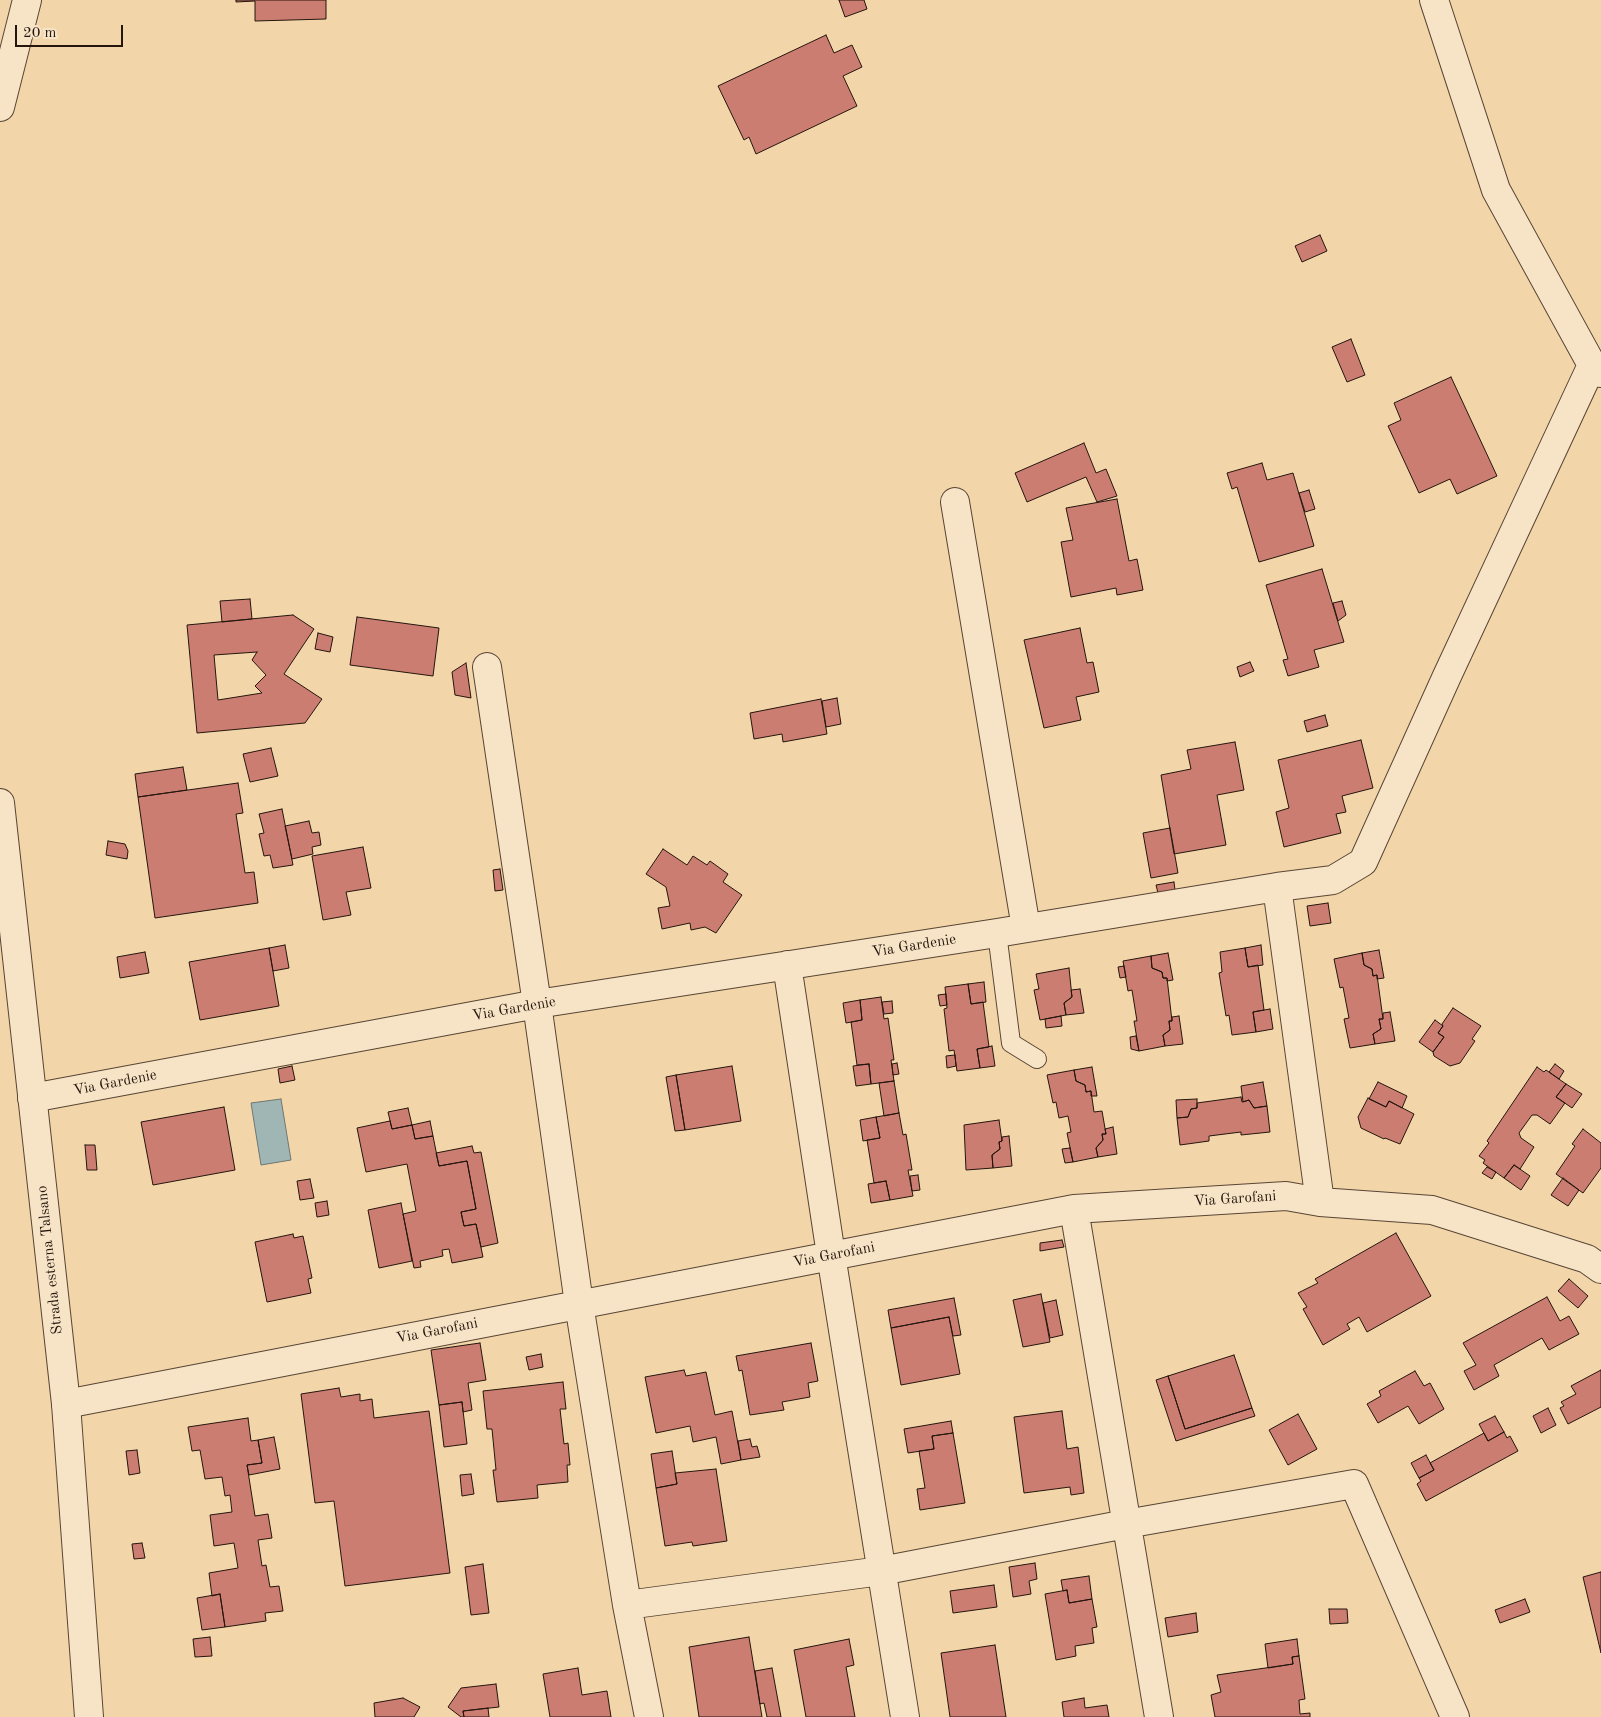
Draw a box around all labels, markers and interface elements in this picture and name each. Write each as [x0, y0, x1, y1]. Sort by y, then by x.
scale bar [18, 15, 125, 47]
text: 20 m [23, 26, 57, 41]
street label: Via Gardenie [871, 930, 957, 962]
street label: Via Gardenie [471, 993, 557, 1025]
street label: Via Gardenie [72, 1066, 158, 1100]
street label: Strada esterna Talsano [33, 1185, 67, 1335]
street label: Via Garofani [1193, 1187, 1277, 1211]
street label: Via Garofani [792, 1238, 876, 1272]
street label: Via Garofani [395, 1314, 479, 1348]

